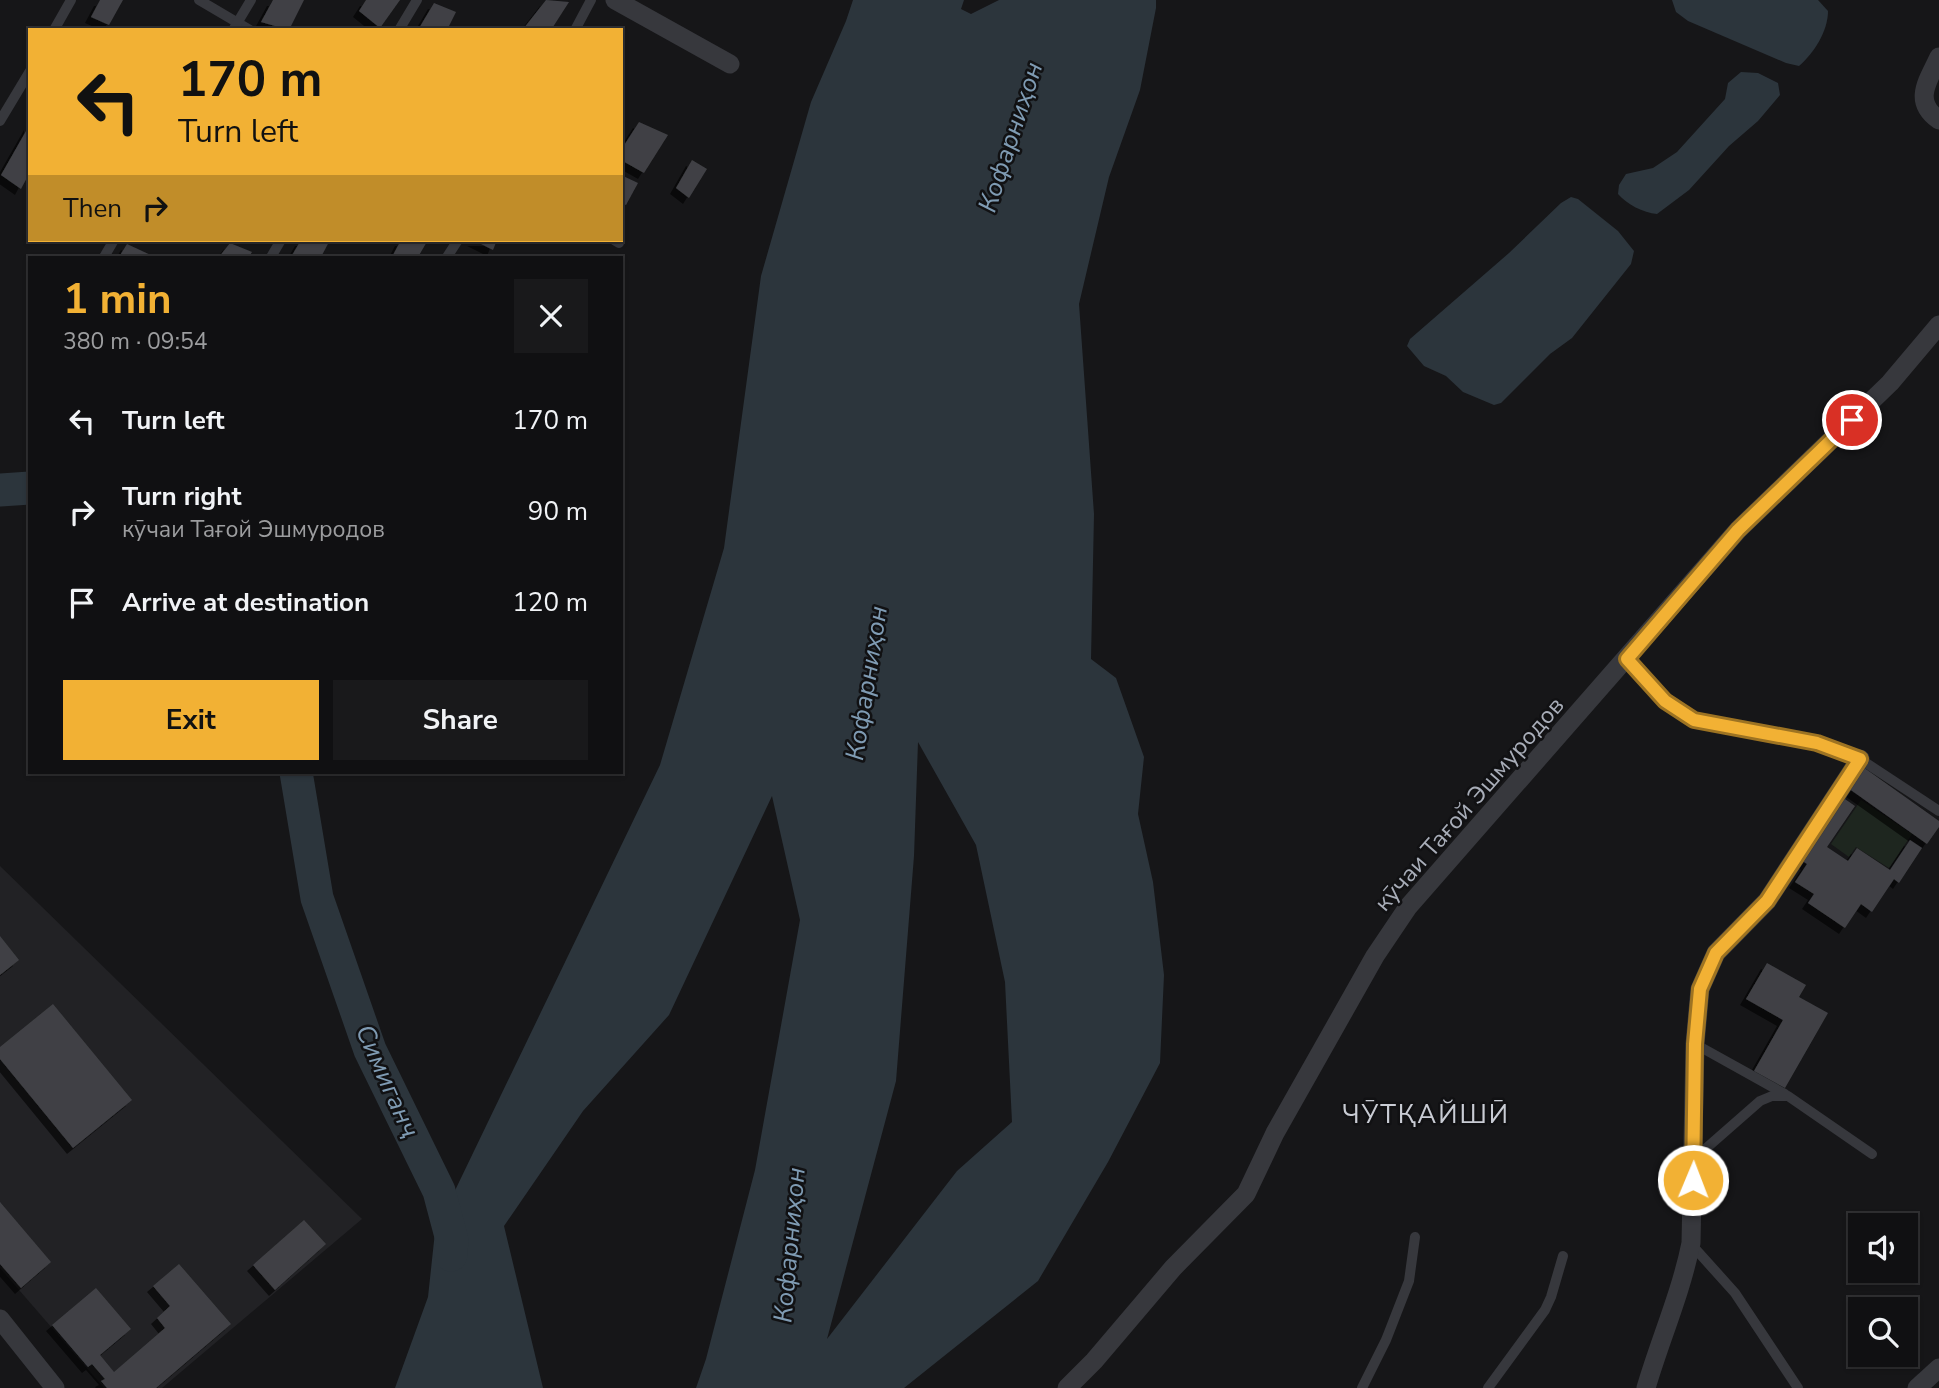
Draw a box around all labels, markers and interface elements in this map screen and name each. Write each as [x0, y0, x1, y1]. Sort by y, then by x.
text: 170 m [178, 46, 322, 113]
icon: left [63, 56, 154, 147]
water label: Кофарниҳон [970, 58, 1051, 217]
text: Turn left [178, 110, 298, 153]
icon: right [136, 189, 174, 227]
text: Then [63, 191, 122, 226]
text: 1 min [63, 271, 172, 328]
button: close [514, 279, 588, 353]
text: 380 m · 09:54 [63, 326, 208, 357]
pin [1822, 390, 1882, 450]
icon: arrive [1833, 401, 1871, 439]
icon: left [63, 402, 101, 440]
text: Turn left [122, 403, 225, 438]
text: 170 m [512, 403, 588, 438]
text: Turn right [122, 479, 241, 514]
icon: right [63, 493, 101, 531]
text: 90 m [528, 494, 588, 529]
text: кӯчаи Тағой Эшмуродов [122, 514, 385, 545]
icon: arrive [63, 584, 101, 622]
text: Arrive at destination [122, 585, 369, 620]
text: 120 m [512, 585, 588, 620]
water label: Кофарниҳон [837, 603, 896, 763]
button: Exit [63, 680, 319, 760]
button: Share [333, 680, 588, 760]
street label: кӯчаи Тағой Эшмуродов [1367, 690, 1571, 918]
water label: Симиганҷ [347, 1019, 428, 1143]
district label: ЧӮТҚАЙШӢ [1342, 1097, 1510, 1132]
position arrow [1656, 1143, 1730, 1217]
water label: Кофарниҳон [765, 1166, 814, 1324]
map controls [1848, 1213, 1918, 1367]
button: sound [1848, 1213, 1918, 1283]
button: search [1848, 1297, 1918, 1367]

